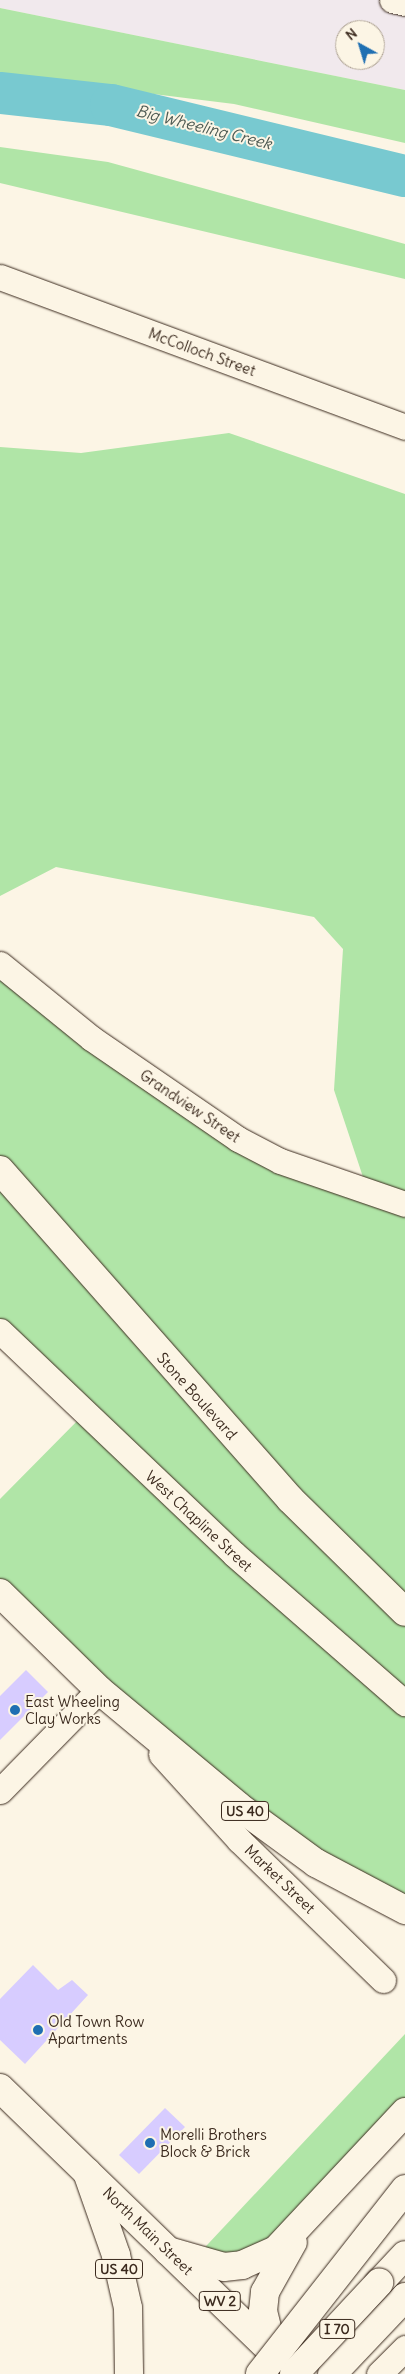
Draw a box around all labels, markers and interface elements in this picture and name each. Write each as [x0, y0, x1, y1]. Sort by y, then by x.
north arrow [335, 20, 385, 70]
text: N [342, 24, 361, 44]
water label: Big Wheeling Creek [134, 101, 274, 153]
street label: McColloch Street [146, 324, 258, 380]
street label: Grandview Street [136, 1066, 244, 1146]
street label: Stone Boulevard [153, 1349, 241, 1443]
street label: West Chapline Street [142, 1467, 256, 1575]
place label: East Wheeling Clay Works [25, 1692, 120, 1727]
marker: East Wheeling Clay Works [9, 1704, 21, 1716]
road number: US 40 [220, 1800, 270, 1822]
street label: Market Street [241, 1841, 319, 1917]
place label: Old Town Row Apartments [48, 2012, 144, 2047]
marker: Old Town Row Apartments [32, 2024, 44, 2036]
place label: Morelli Brothers Block & Brick [160, 2125, 267, 2160]
marker: Morelli Brothers Block & Brick [144, 2137, 156, 2149]
street label: North Main Street [99, 2183, 197, 2279]
road number: US 40 [94, 2258, 144, 2280]
road number: WV 2 [199, 2290, 241, 2312]
road number: I 70 [318, 2318, 356, 2340]

